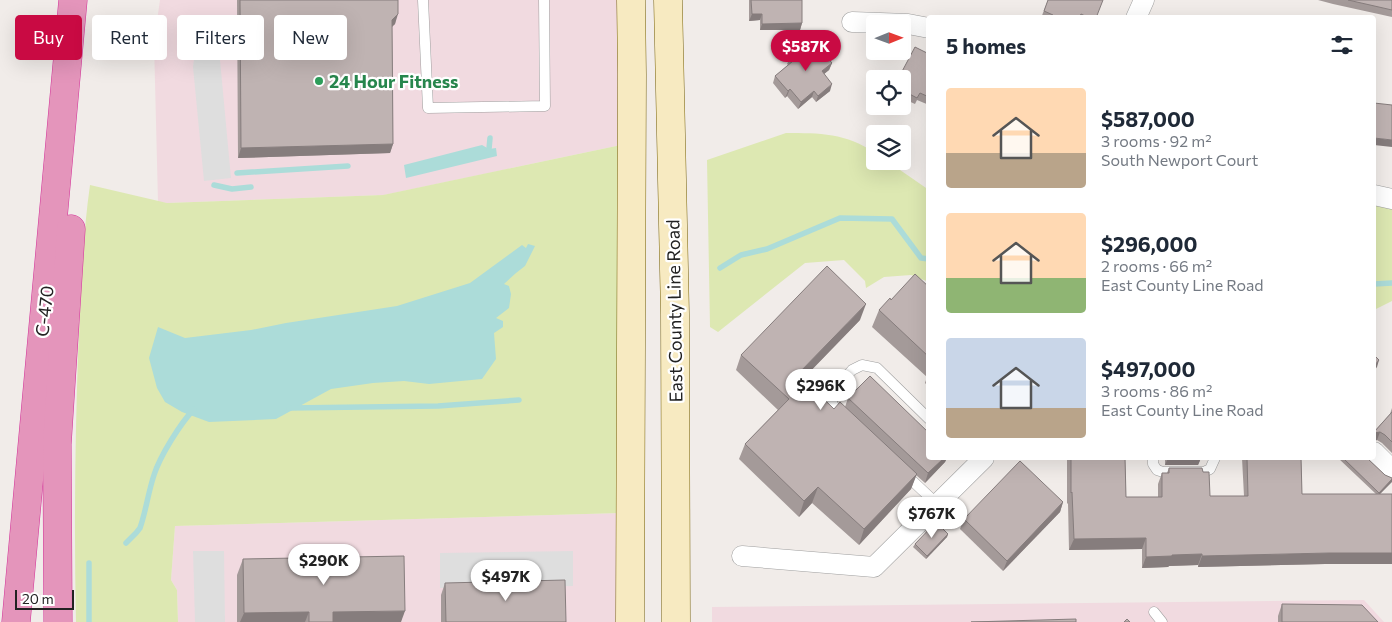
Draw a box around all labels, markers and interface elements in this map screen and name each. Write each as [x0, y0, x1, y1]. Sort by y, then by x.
chip: Buy [15, 15, 82, 60]
chip: Rent [92, 15, 167, 60]
chip: Filters [177, 15, 264, 60]
chip: New [274, 15, 347, 60]
north arrow [866, 15, 911, 60]
map controls [866, 15, 911, 170]
pin: $587K [771, 30, 841, 72]
icon: filters [1328, 31, 1356, 59]
text: 5 homes [946, 33, 1026, 58]
text: $587K [782, 36, 830, 55]
place label: 24 Hour Fitness [329, 70, 458, 92]
button: locate [866, 70, 911, 115]
marker: 24 Hour Fitness [313, 75, 325, 87]
text: $587,000 [1101, 106, 1195, 131]
icon: home [986, 108, 1046, 168]
button: layers [866, 125, 911, 170]
text: 3 rooms · 92 m² [1101, 131, 1212, 150]
text: South Newport Court [1101, 150, 1258, 169]
street label: East County Line Road [661, 219, 687, 403]
text: $296,000 [1101, 231, 1197, 256]
icon: home [986, 233, 1046, 293]
text: 2 rooms · 66 m² [1101, 256, 1212, 275]
text: East County Line Road [1101, 275, 1264, 294]
street label: C-470 [30, 284, 58, 338]
text: $497,000 [1101, 356, 1195, 381]
icon: home [986, 358, 1046, 418]
pin: $296K [786, 368, 856, 411]
text: $296K [796, 375, 846, 394]
text: 3 rooms · 86 m² [1101, 381, 1212, 400]
text: East County Line Road [1101, 400, 1264, 419]
pin: $767K [897, 496, 967, 539]
text: $767K [908, 503, 956, 522]
pin: $290K [289, 544, 359, 586]
text: $290K [299, 550, 349, 569]
pin: $497K [471, 560, 541, 602]
text: $497K [482, 566, 530, 585]
scale bar [15, 587, 74, 610]
text: 20 m [22, 590, 54, 607]

